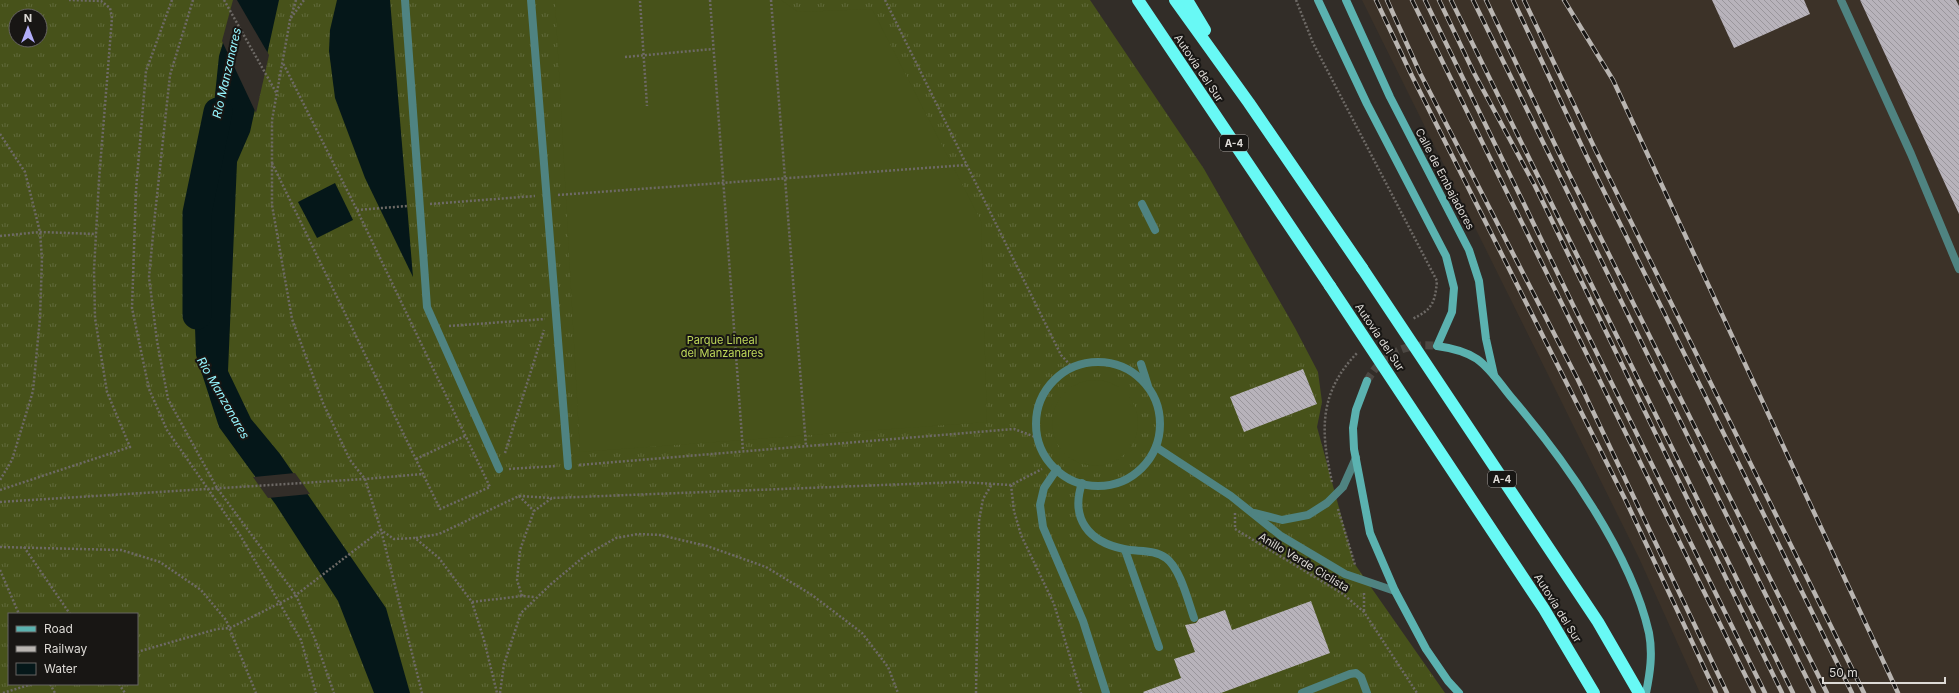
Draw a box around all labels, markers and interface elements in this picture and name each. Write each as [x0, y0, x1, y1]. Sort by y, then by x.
north arrow [8, 8, 48, 48]
text: N [24, 11, 32, 25]
water label: Río Manzanares [209, 26, 244, 120]
street label: Autovía del Sur [1171, 31, 1227, 105]
street label: Calle de Embajadores [1412, 126, 1478, 232]
road number: A-4 [1220, 135, 1248, 151]
street label: Autovía del Sur [1352, 300, 1408, 374]
park label: Parque Lineal del Manzanares [681, 333, 764, 360]
water label: Río Manzanares [194, 354, 253, 441]
road number: A-4 [1488, 471, 1516, 487]
street label: Anillo Verde Ciclista [1256, 529, 1352, 595]
street label: Autovía del Sur [1531, 571, 1585, 645]
legend [8, 613, 138, 685]
text: Road [44, 621, 73, 636]
text: Railway [44, 641, 88, 656]
scale bar [1823, 659, 1945, 685]
text: Water [44, 661, 78, 676]
text: 50 m [1829, 665, 1858, 680]

